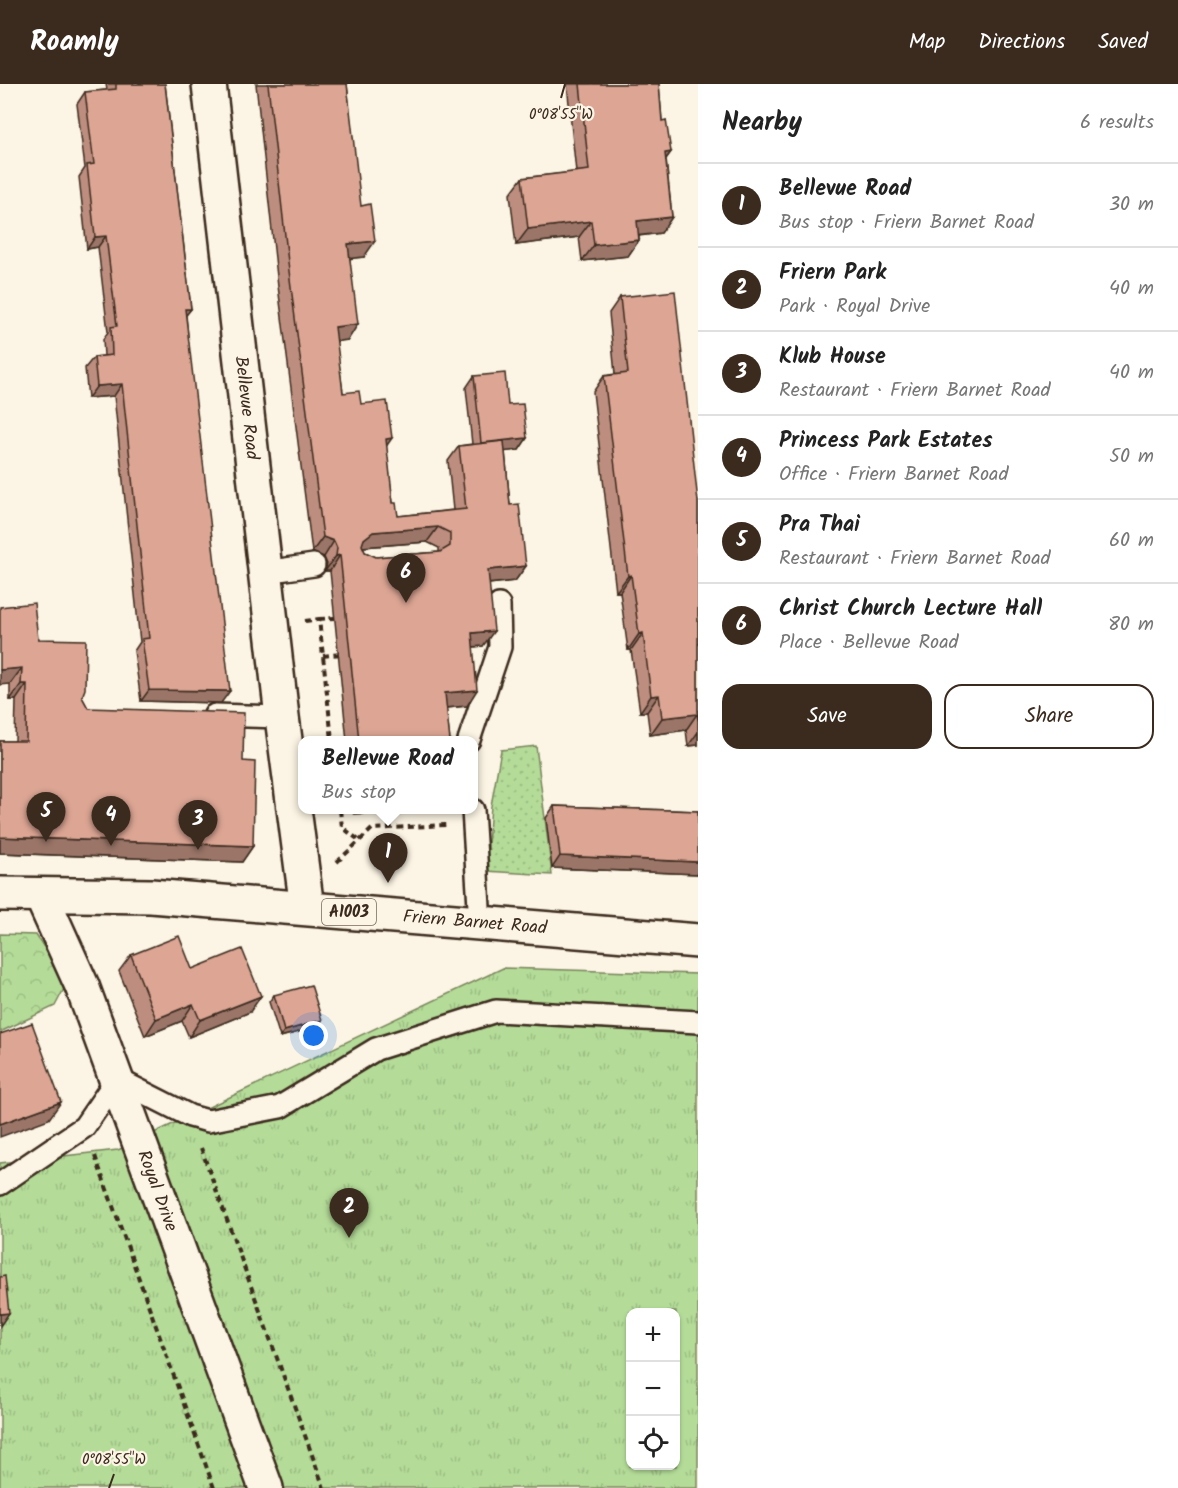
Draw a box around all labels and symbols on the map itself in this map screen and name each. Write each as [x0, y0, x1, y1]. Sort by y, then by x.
text: 0°08'55"W [529, 103, 593, 127]
street label: Bellevue Road [226, 354, 267, 462]
pin: 6 [386, 554, 426, 603]
pin: 5 [26, 792, 66, 842]
pin: 4 [92, 796, 130, 846]
pin: 3 [178, 800, 218, 850]
pin: 1 [368, 834, 408, 883]
road number: A1003 [322, 899, 376, 925]
street label: Friern Barnet Road [402, 902, 549, 943]
your location [299, 1021, 328, 1050]
street label: Royal Drive [129, 1146, 185, 1236]
pin: 2 [330, 1188, 368, 1238]
text: 0°08'55"W [82, 1448, 146, 1472]

